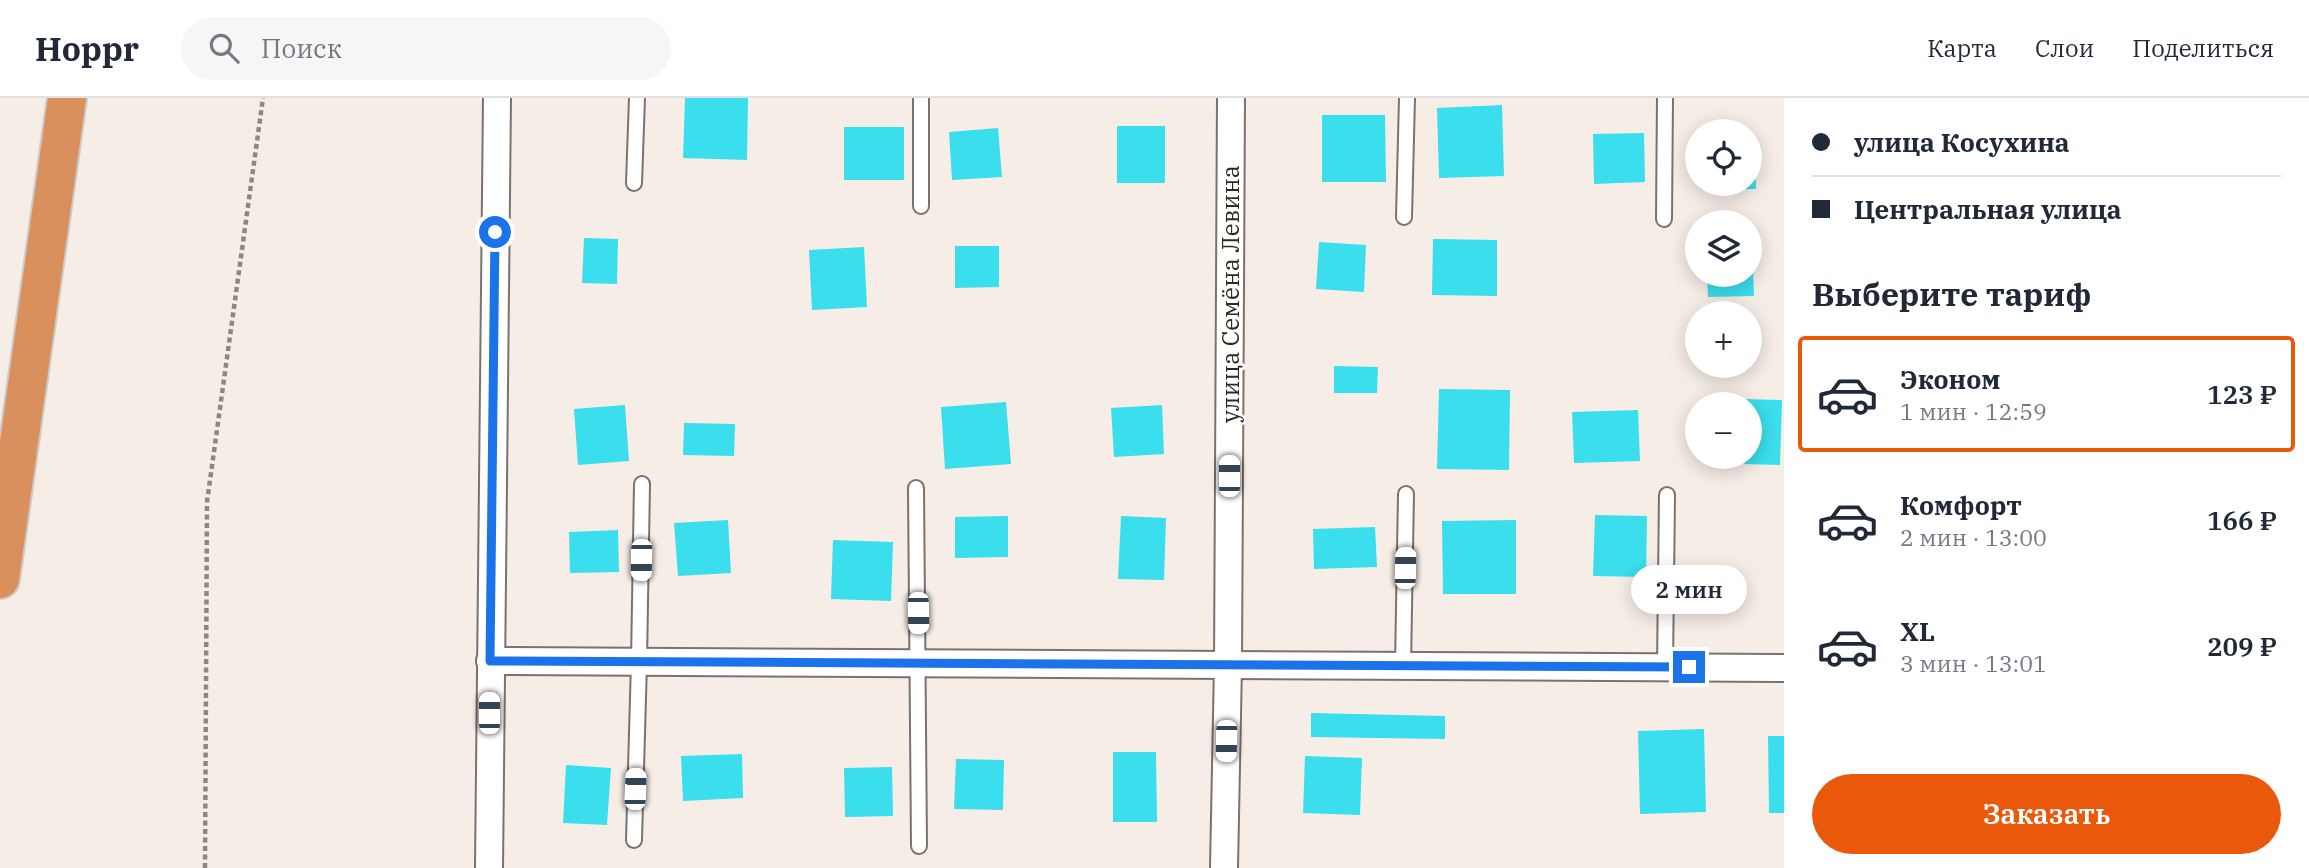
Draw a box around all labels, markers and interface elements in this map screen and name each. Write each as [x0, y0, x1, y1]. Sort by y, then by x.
search box [181, 17, 671, 80]
text: Hoppr [35, 27, 139, 70]
icon: search [205, 29, 243, 67]
text: Поиск [261, 31, 342, 65]
text: Карта [1927, 32, 1997, 64]
text: Слои [2035, 32, 2094, 64]
text: Поделиться [2132, 32, 2274, 64]
map controls [1685, 119, 1762, 469]
button: locate [1685, 119, 1762, 196]
text: улица Косухина [1854, 125, 2070, 159]
street label: улица Семёна Левина [1214, 165, 1246, 423]
text: Центральная улица [1854, 192, 2122, 226]
button: layers [1685, 210, 1762, 287]
route start [479, 216, 511, 248]
text: Выберите тариф [1812, 273, 2092, 315]
button: + [1685, 301, 1762, 378]
text: Эконом [1900, 362, 2001, 396]
icon: car [1816, 363, 1879, 426]
text: 123 ₽ [2207, 377, 2277, 411]
button: − [1685, 392, 1762, 469]
text: 1 мин · 12:59 [1900, 396, 2047, 426]
car [1219, 455, 1240, 497]
text: Комфорт [1900, 488, 2022, 522]
icon: car [1816, 489, 1879, 552]
text: 166 ₽ [2207, 503, 2277, 537]
text: 2 мин · 13:00 [1900, 522, 2047, 552]
car [631, 539, 652, 581]
car [1395, 547, 1416, 589]
callout: 2 мин [1631, 566, 1747, 614]
text: 2 мин [1655, 574, 1723, 604]
car [908, 592, 929, 634]
text: XL [1900, 614, 1935, 648]
icon: car [1816, 615, 1879, 678]
text: 209 ₽ [2207, 629, 2277, 663]
text: 3 мин · 13:01 [1900, 648, 2047, 678]
route end [1673, 651, 1705, 683]
car [479, 692, 500, 734]
car [1216, 720, 1237, 762]
car [624, 768, 647, 810]
button: Заказать [1812, 774, 2281, 854]

